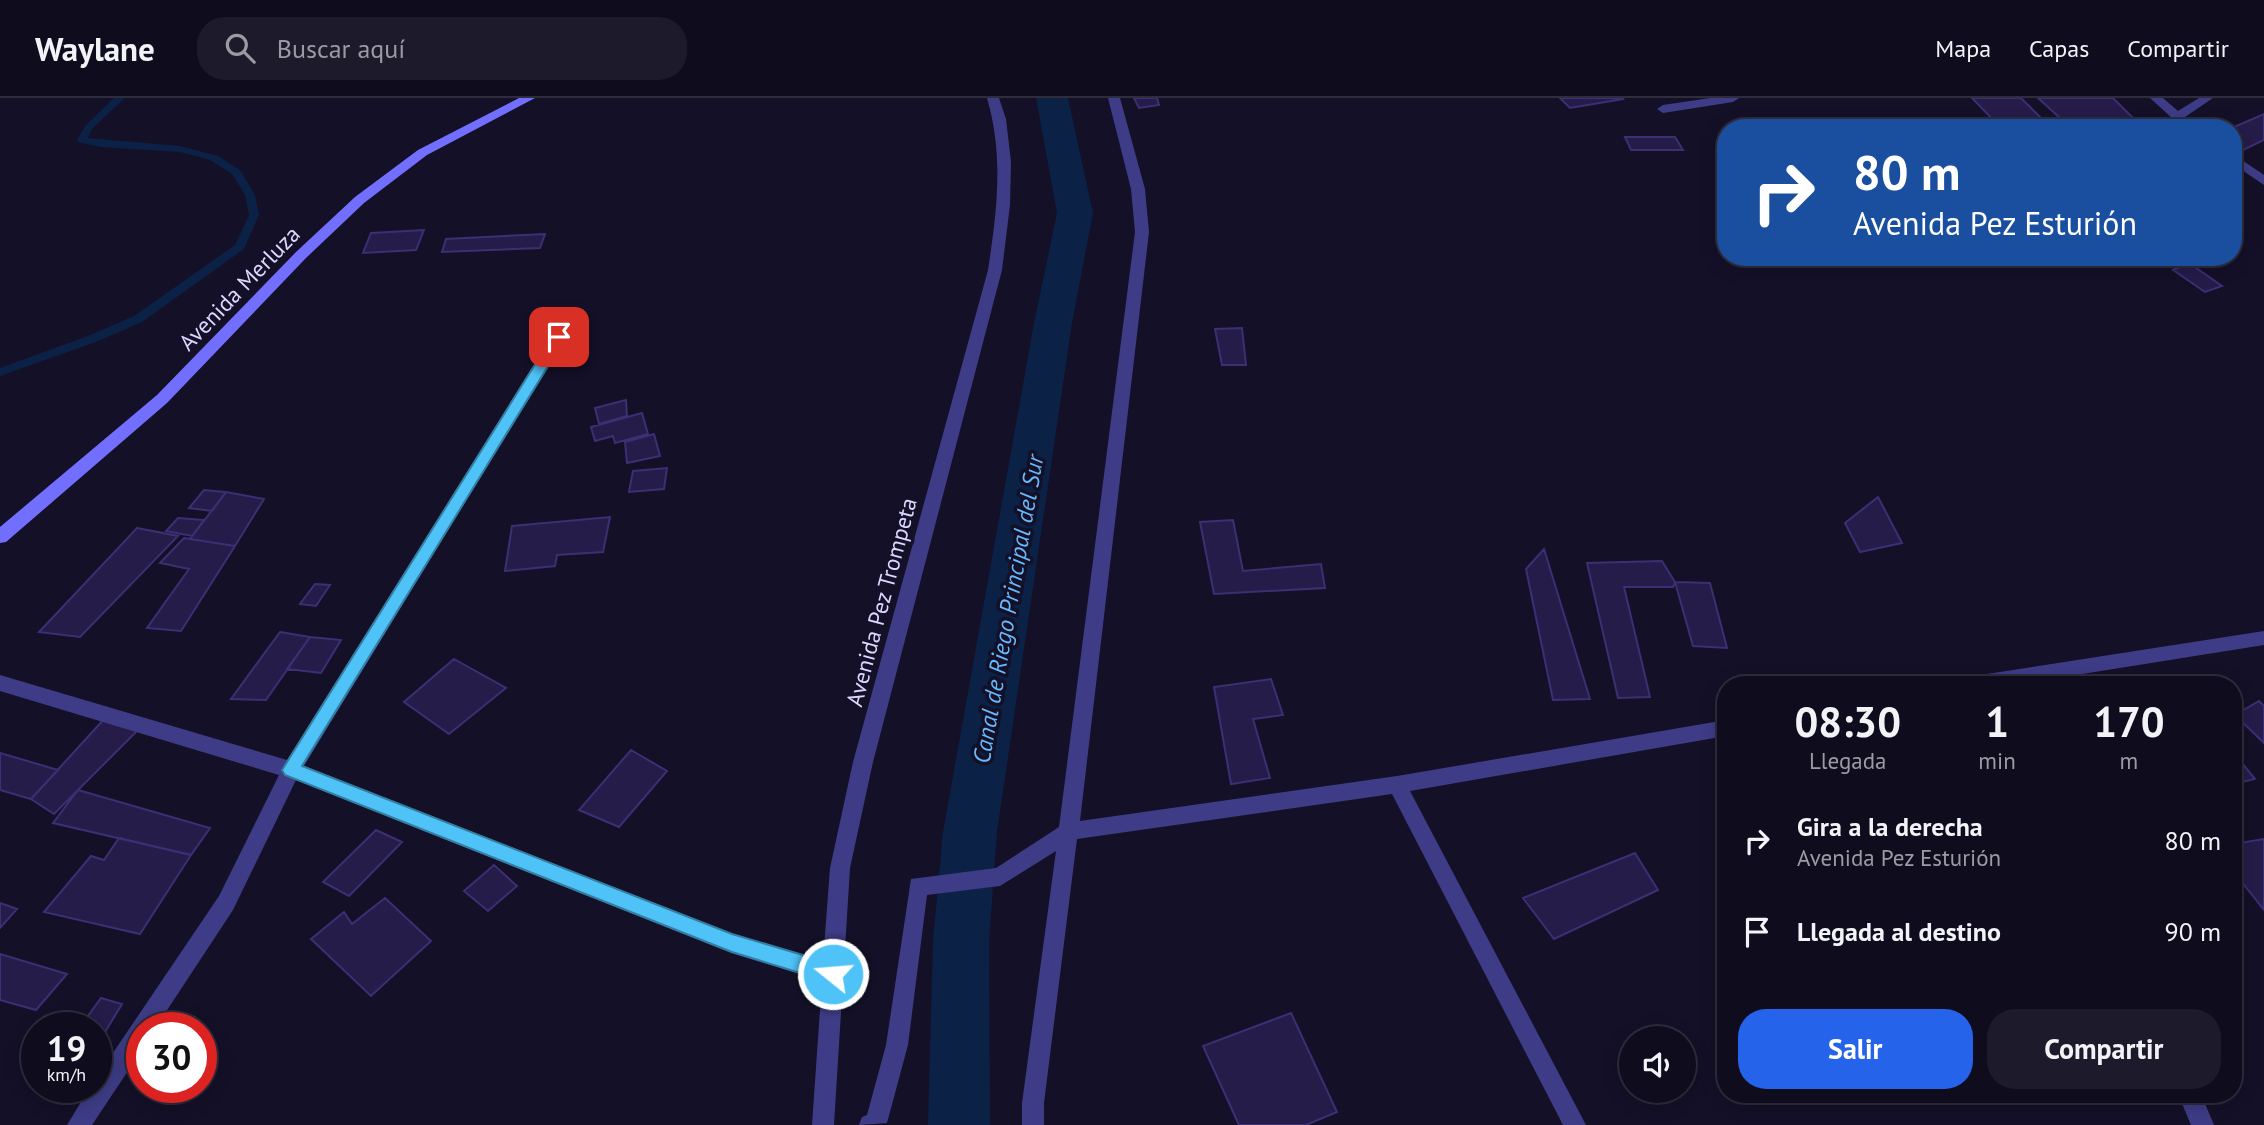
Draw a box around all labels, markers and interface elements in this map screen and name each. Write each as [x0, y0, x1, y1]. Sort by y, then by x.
search box [197, 17, 687, 80]
text: Waylane [35, 27, 155, 70]
icon: search [221, 29, 259, 67]
text: Buscar aquí [277, 32, 405, 65]
text: Mapa [1935, 33, 1991, 64]
text: Capas [2029, 33, 2089, 64]
text: Compartir [2127, 33, 2229, 64]
text: 80 m [1853, 140, 1960, 204]
icon: right [1738, 147, 1829, 238]
text: Avenida Pez Esturión [1853, 202, 2137, 244]
street label: Avenida Merluza [172, 220, 306, 356]
pin [529, 307, 589, 367]
icon: arrive [540, 318, 578, 356]
water label: Canal de Riego Principal del Sur [966, 450, 1051, 766]
street label: Avenida Pez Trompeta [839, 494, 923, 710]
text: 08:30 [1794, 694, 1901, 749]
text: 1 [1985, 694, 2009, 749]
text: 170 [2093, 694, 2165, 749]
text: Llegada [1809, 746, 1886, 775]
text: min [1978, 746, 2016, 775]
text: m [2120, 746, 2138, 775]
text: Gira a la derecha [1797, 810, 1983, 843]
icon: right [1738, 822, 1776, 860]
text: 80 m [2165, 824, 2221, 857]
text: Avenida Pez Esturión [1797, 843, 2001, 872]
icon: arrive [1738, 913, 1776, 951]
text: Llegada al destino [1797, 915, 2001, 948]
text: 90 m [2165, 915, 2221, 948]
position arrow [796, 937, 870, 1011]
button: Salir [1738, 1009, 1973, 1089]
button: Compartir [1987, 1009, 2221, 1089]
speed limit sign: 30 [126, 1012, 217, 1103]
text: 19 [47, 1025, 86, 1071]
map controls [1619, 1026, 1696, 1103]
button: sound [1619, 1026, 1696, 1103]
text: km/h [47, 1063, 86, 1086]

